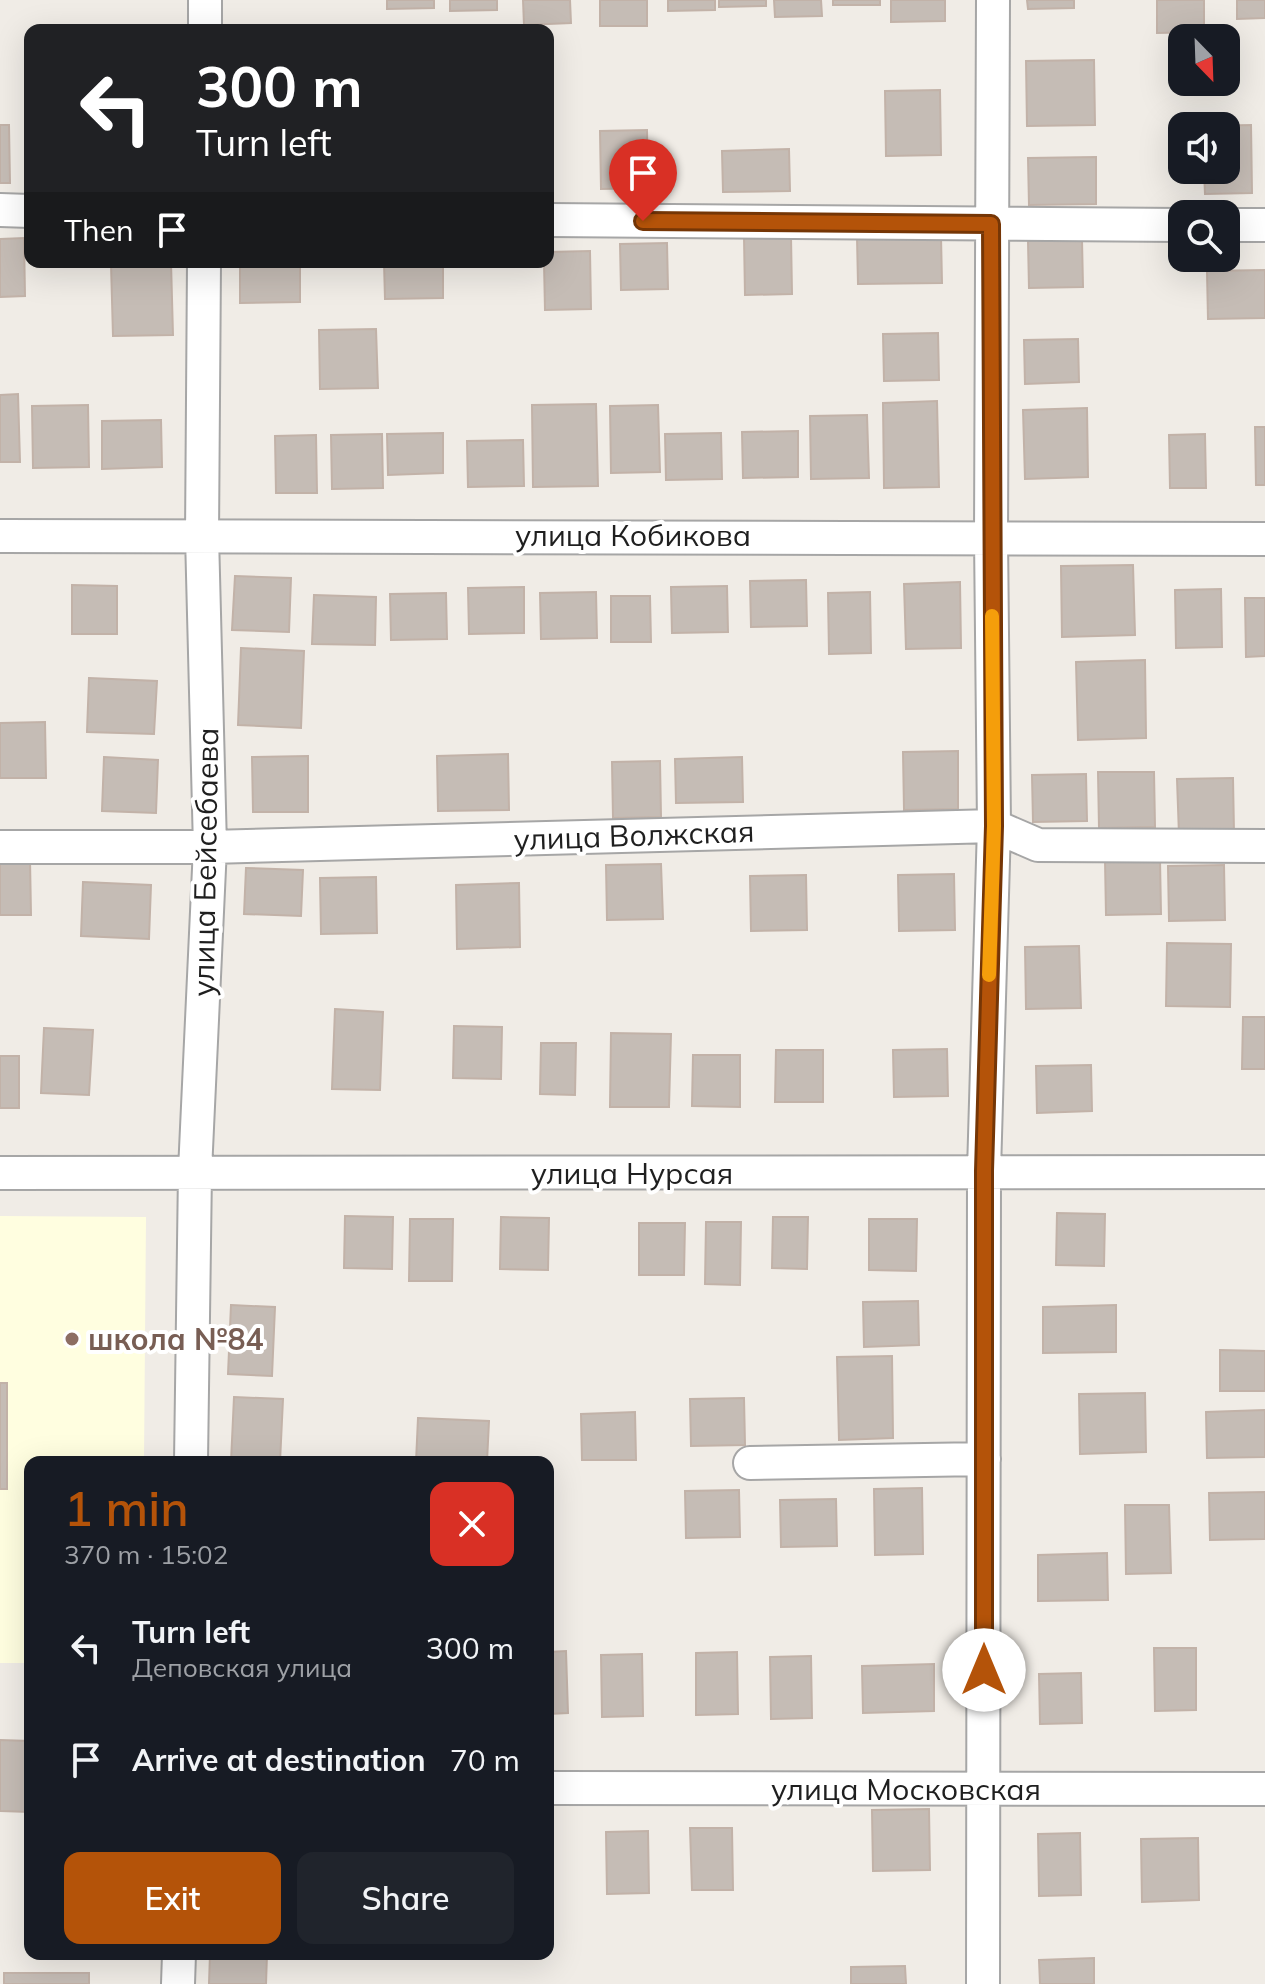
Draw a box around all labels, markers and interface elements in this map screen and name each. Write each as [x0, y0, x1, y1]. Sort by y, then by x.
north arrow [1168, 24, 1240, 96]
map controls [1168, 24, 1240, 272]
text: 300 m [196, 51, 363, 121]
icon: left [64, 56, 168, 160]
button: sound [1168, 112, 1240, 184]
text: Turn left [196, 120, 332, 165]
pin [609, 139, 677, 221]
icon: arrive [621, 151, 665, 195]
button: search [1168, 200, 1240, 272]
icon: arrive [150, 208, 194, 252]
text: Then [64, 211, 134, 249]
street label: улица Кобикова [515, 516, 751, 554]
street label: улица Бейсебаева [184, 727, 226, 997]
street label: улица Волжская [513, 812, 755, 858]
street label: улица Нурсая [531, 1154, 733, 1192]
place label: школа №84 [88, 1320, 263, 1358]
marker: школа №84 [63, 1330, 81, 1348]
text: 1 min [64, 1478, 189, 1538]
button: close [430, 1482, 514, 1566]
text: 370 m · 15:02 [64, 1538, 228, 1571]
text: Turn left [132, 1613, 250, 1651]
icon: left [64, 1626, 108, 1670]
position arrow [942, 1628, 1026, 1712]
text: 300 m [426, 1629, 514, 1667]
text: Деповская улица [132, 1651, 352, 1684]
icon: arrive [64, 1738, 108, 1782]
text: Arrive at destination [132, 1741, 426, 1779]
text: 70 m [450, 1741, 520, 1779]
street label: улица Московская [771, 1770, 1041, 1808]
button: Exit [64, 1852, 281, 1944]
button: Share [297, 1852, 514, 1944]

